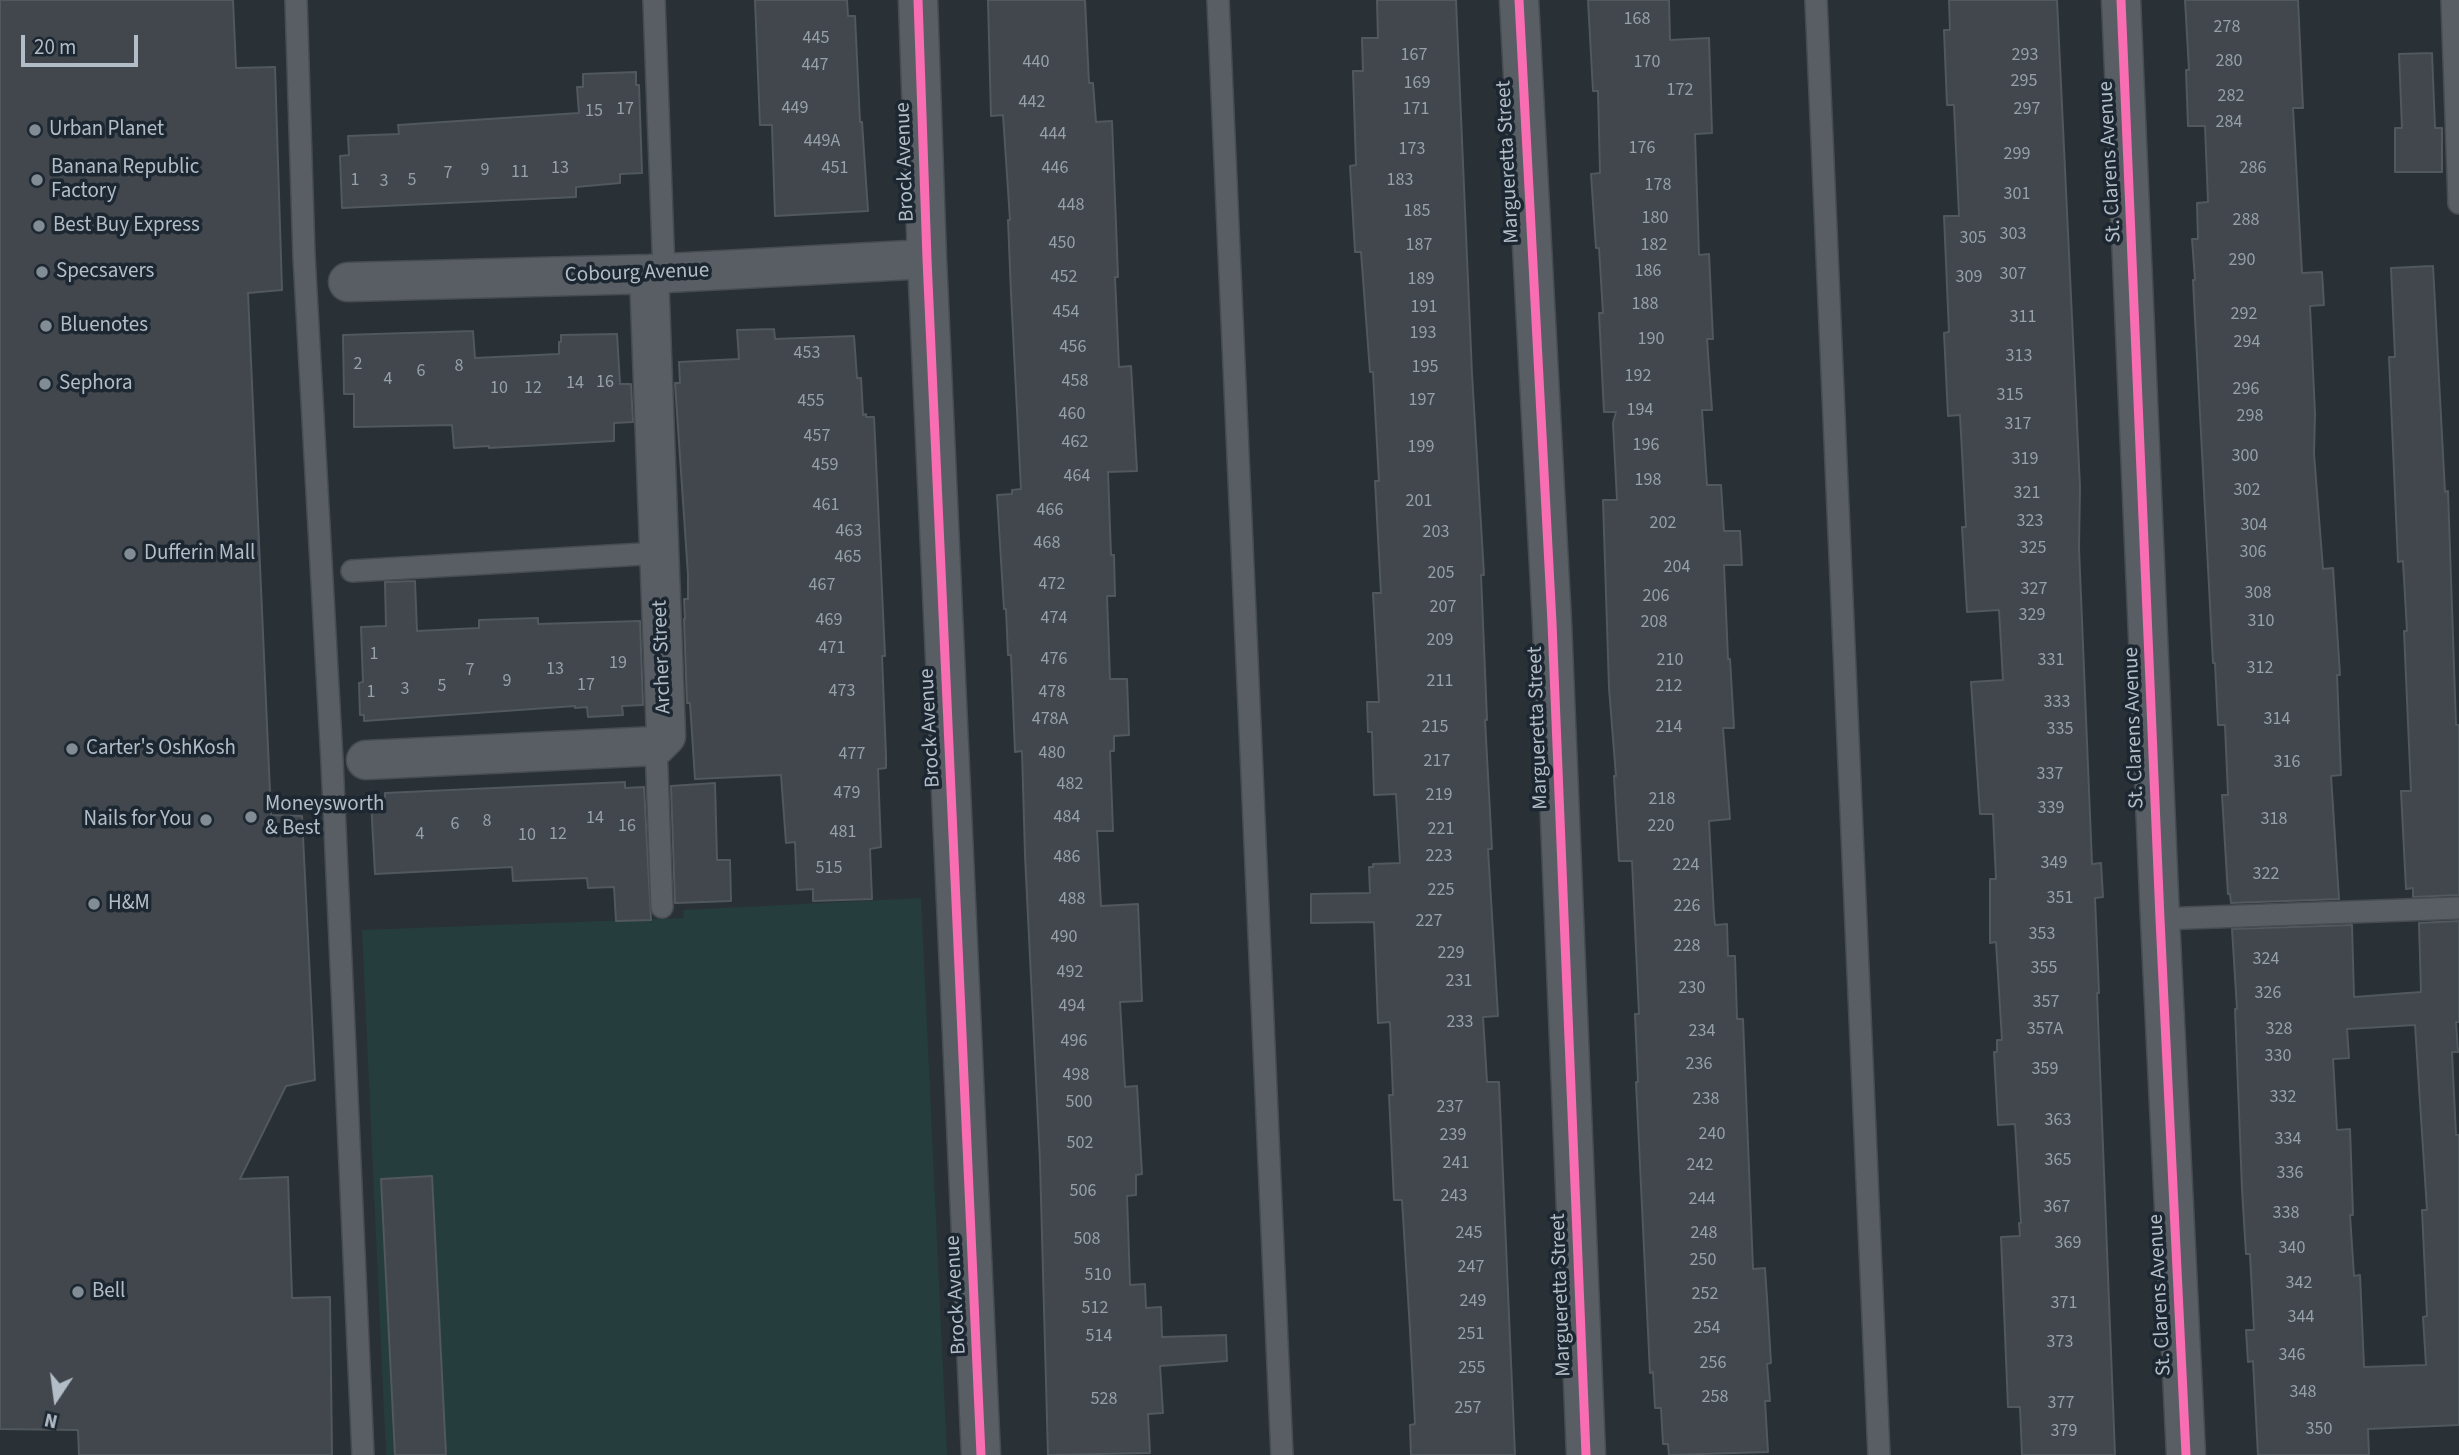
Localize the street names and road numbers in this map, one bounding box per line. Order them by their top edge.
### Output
street label: Margueretta Street [1492,80,1526,244]
street label: St. Clarens Avenue [2094,80,2128,244]
street label: Brock Avenue [891,102,921,222]
street label: Cobourg Avenue [564,259,710,289]
street label: Archer Street [648,600,678,714]
street label: Margueretta Street [1524,646,1554,810]
street label: St. Clarens Avenue [2120,647,2150,809]
street label: Brock Avenue [915,668,947,788]
street label: Margueretta Street [1547,1213,1577,1377]
street label: St. Clarens Avenue [2144,1213,2178,1377]
street label: Brock Avenue [941,1235,973,1355]

